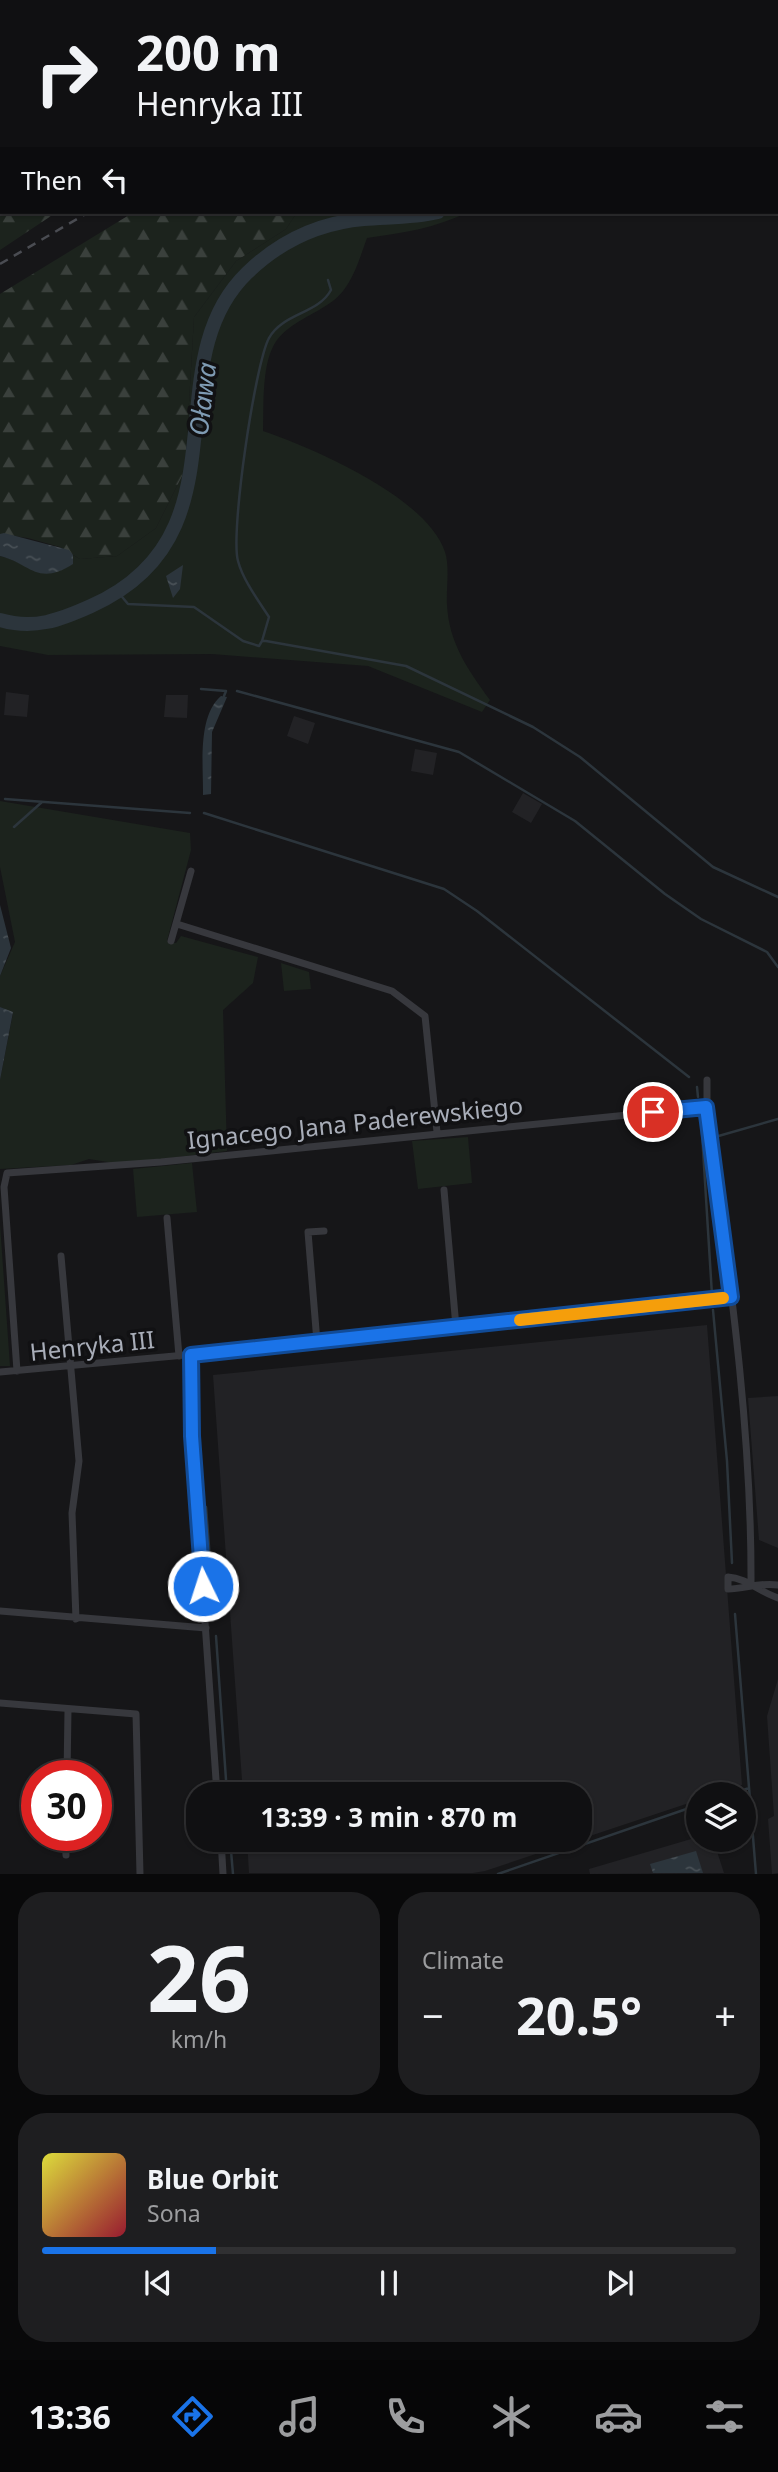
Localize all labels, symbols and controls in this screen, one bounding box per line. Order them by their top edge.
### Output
text: 200 m [136,19,281,85]
icon: right [21,28,112,119]
text: Henryka III [136,82,303,125]
icon: left [96,161,134,199]
text: Then [21,162,82,198]
water label: Oława [180,360,224,438]
pin [623,1082,683,1142]
street label: Ignacego Jana Paderewskiego [186,1088,524,1156]
icon: arrive [634,1093,672,1131]
street label: Henryka III [28,1322,156,1368]
position arrow [166,1549,240,1623]
speed limit sign: 30 [21,1760,112,1851]
map controls [686,1782,756,1852]
button: layers [686,1782,756,1852]
text: 13:39 · 3 min · 870 m [261,1799,517,1835]
text: 26 [147,1915,251,2039]
text: Climate [422,1944,504,1976]
text: 20.5° [516,1979,642,2050]
text: − [422,1989,444,2041]
text: + [714,1989,736,2041]
text: km/h [171,2023,227,2055]
text: Blue Orbit [147,2161,279,2197]
text: Sona [147,2197,201,2229]
icon: previous [139,2264,177,2302]
icon: pause [370,2264,408,2302]
icon: next [601,2264,639,2302]
icon: directions [168,2392,217,2441]
icon: music [275,2392,324,2441]
icon: phone [381,2392,430,2441]
icon: climate [487,2392,536,2441]
icon: car [594,2392,643,2441]
icon: filters [700,2392,749,2441]
text: 13:36 [29,2395,111,2438]

